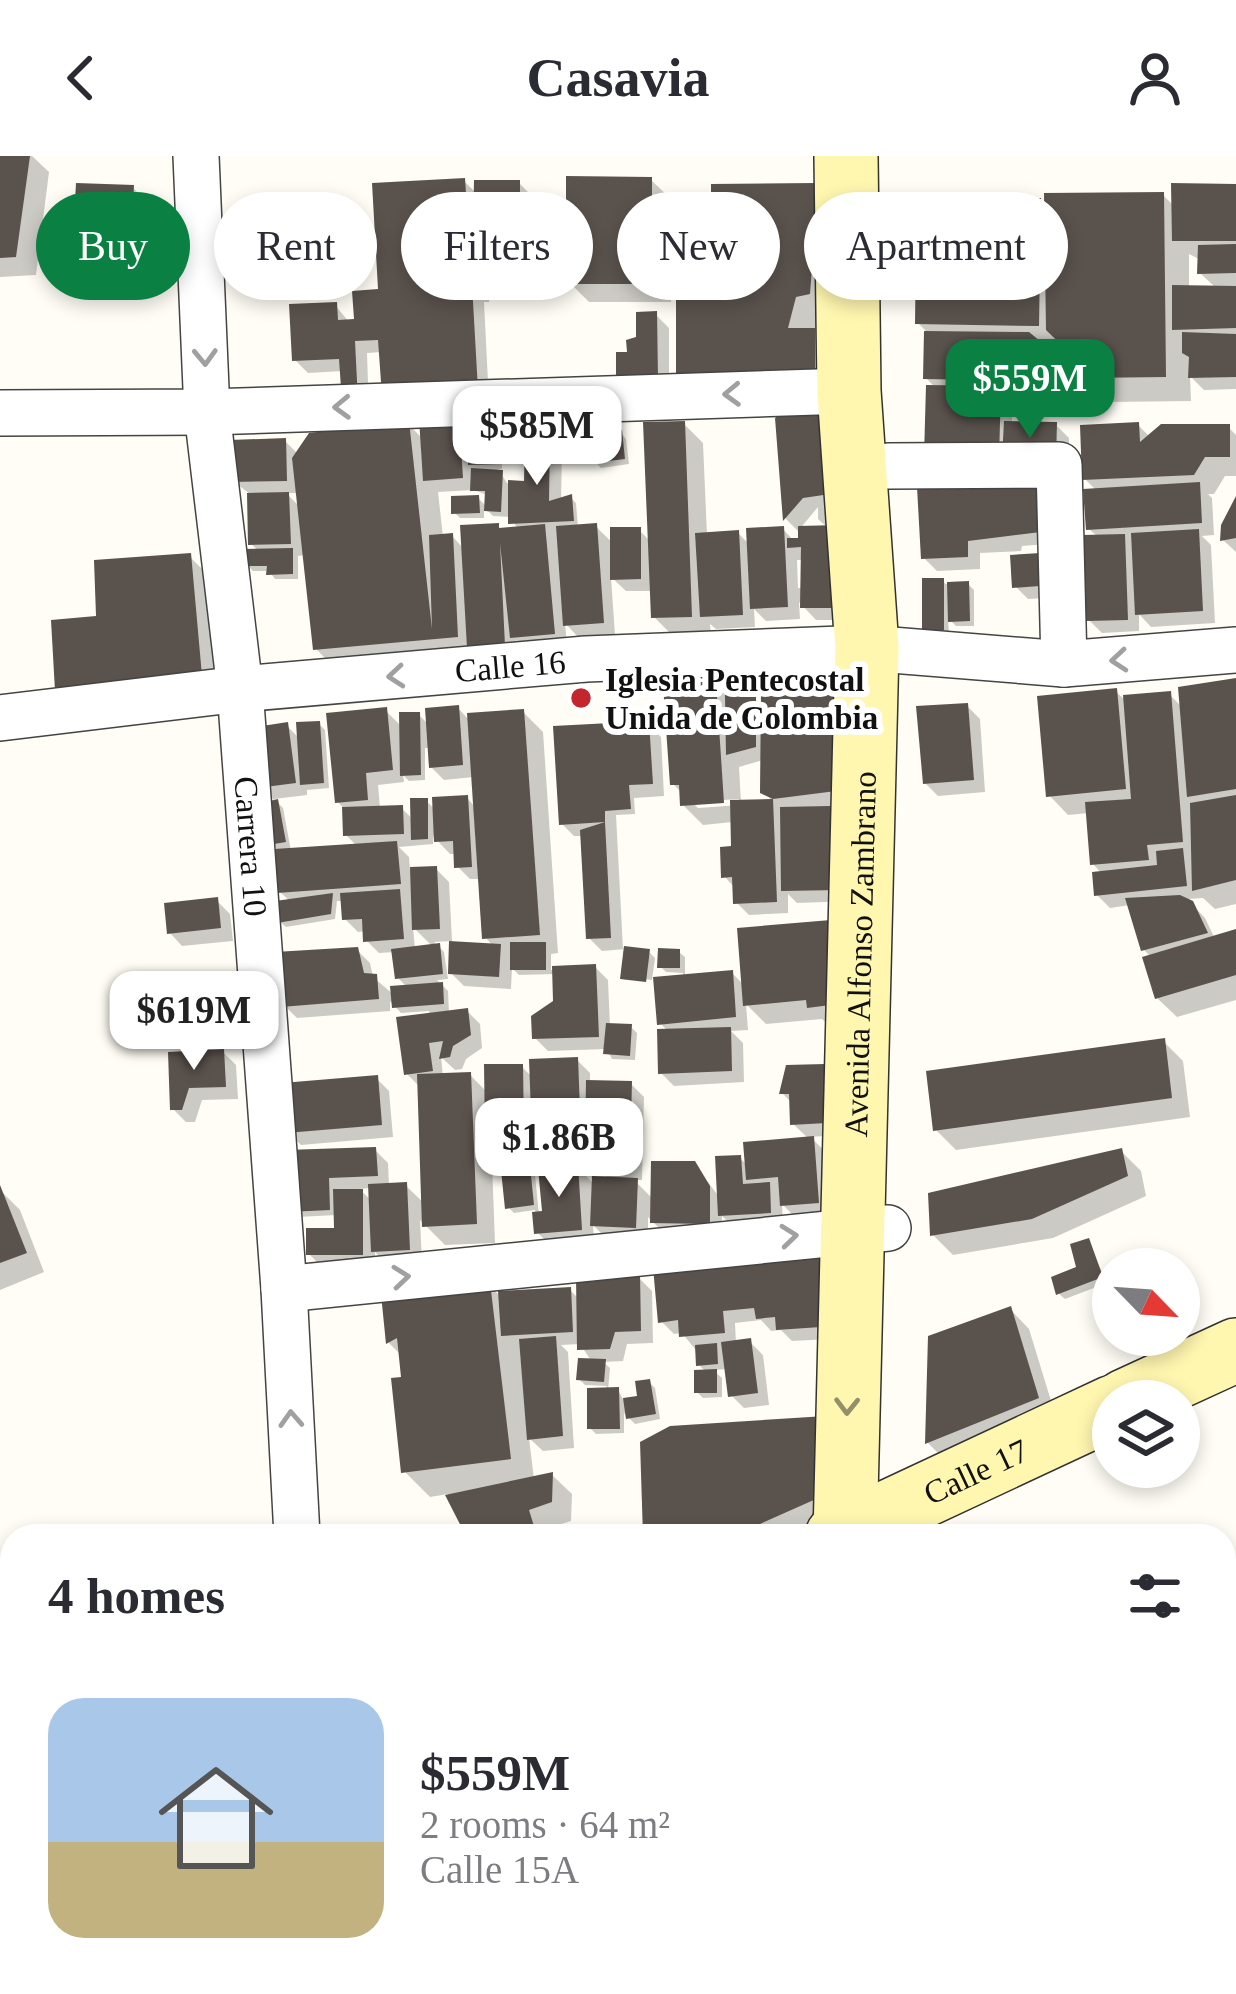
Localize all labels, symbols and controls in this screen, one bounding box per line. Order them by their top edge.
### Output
icon: back [48,45,114,111]
icon: person [1122,45,1188,111]
text: Casavia [526,48,710,108]
chip: Buy [36,192,190,300]
chip: Rent [214,192,377,300]
chip: Filters [401,192,593,300]
chip: New [617,192,780,300]
chip: Apartment [804,192,1068,300]
pin: $559M [946,339,1114,441]
one-way arrow [192,348,218,367]
text: $559M [973,356,1087,399]
one-way arrow [722,381,741,407]
pin: $585M [453,386,621,488]
one-way arrow [332,394,351,420]
text: $585M [480,403,594,446]
street label: Calle 16 [454,644,567,689]
one-way arrow [1109,646,1128,672]
one-way arrow [386,662,405,688]
place label: Iglesia Pentecostal Unida de Colombia [605,662,878,736]
marker: Iglesia Pentecostal Unida de Colombia [568,685,594,711]
street label: Avenida Alfonso Zambrano [838,771,883,1138]
street label: Carrera 10 [227,775,274,918]
pin: $619M [110,971,278,1073]
text: $619M [137,988,251,1031]
pin: $1.86B [461,1098,657,1200]
text: $1.86B [502,1115,616,1158]
one-way arrow [779,1224,799,1250]
north arrow [1092,1248,1200,1356]
map controls [1092,1248,1200,1488]
one-way arrow [392,1265,411,1290]
button: layers [1092,1380,1200,1488]
one-way arrow [834,1397,860,1416]
one-way arrow [278,1409,304,1428]
street label: Calle 17 [918,1432,1034,1512]
icon: filters [1122,1563,1188,1629]
text: 4 homes [48,1568,225,1624]
text: $559M [420,1745,570,1801]
icon: home [144,1746,288,1890]
text: 2 rooms · 64 m² [420,1803,670,1846]
text: Calle 15A [420,1848,579,1891]

